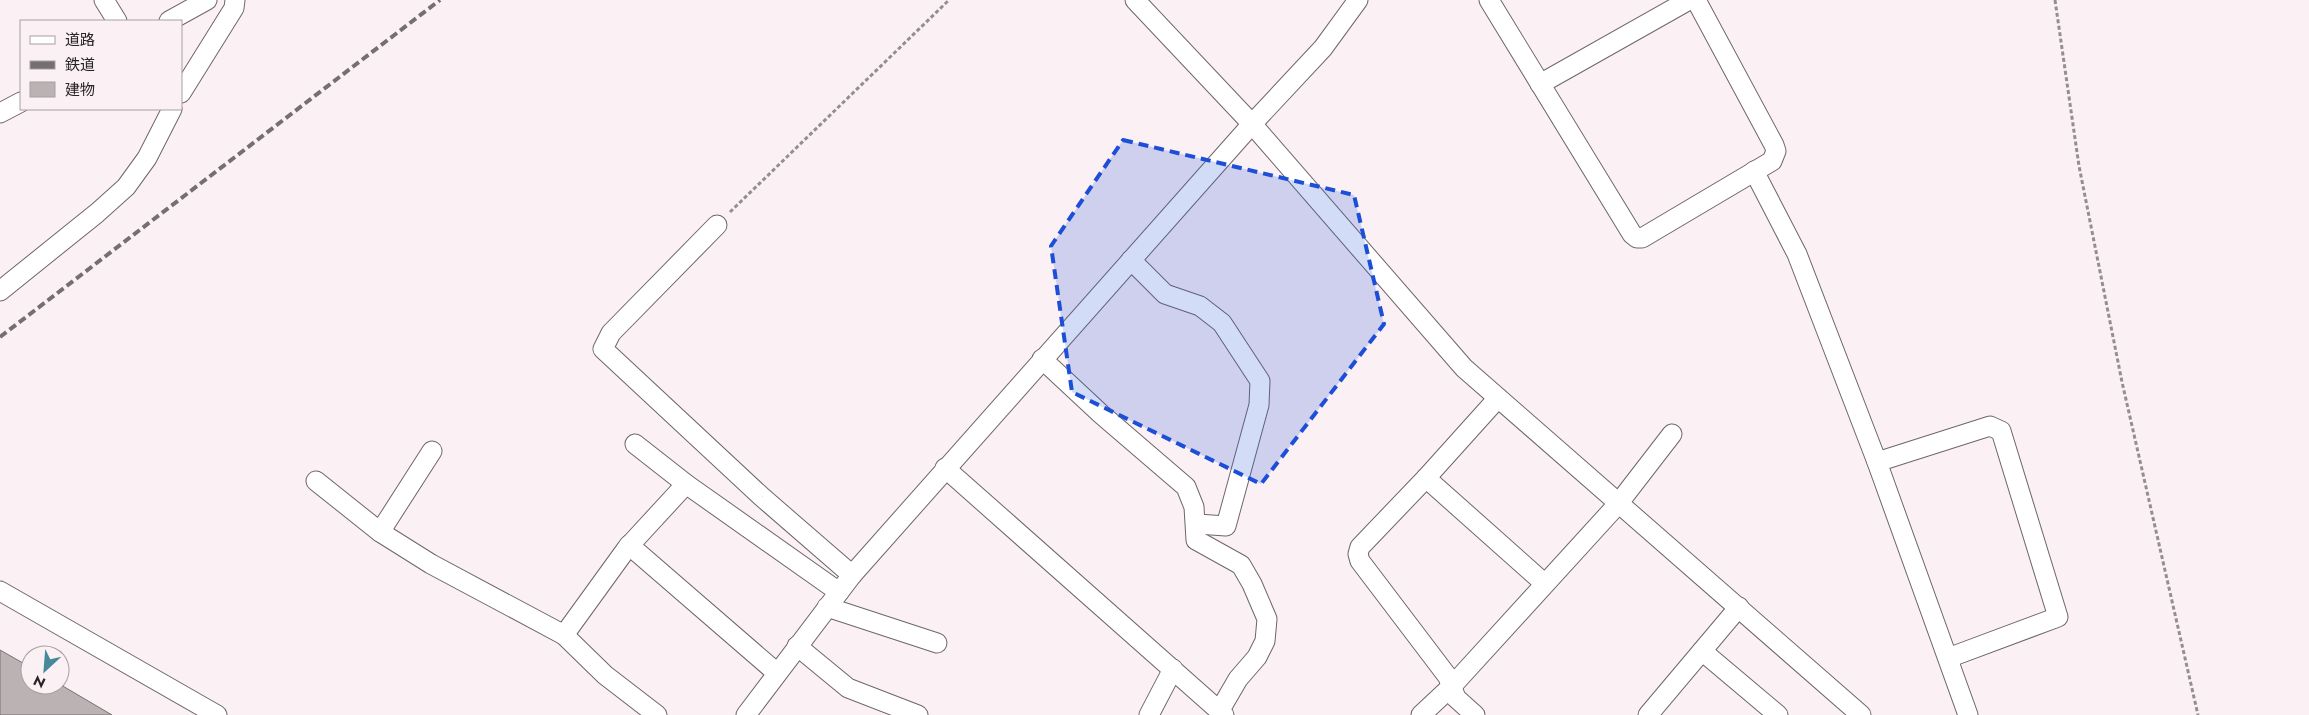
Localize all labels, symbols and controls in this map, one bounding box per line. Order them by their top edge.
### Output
legend [20,20,182,110]
text: 道路 [65,29,95,51]
text: 鉄道 [65,54,95,76]
text: 建物 [65,79,95,101]
north arrow [20,645,70,695]
text: N [30,670,49,693]

